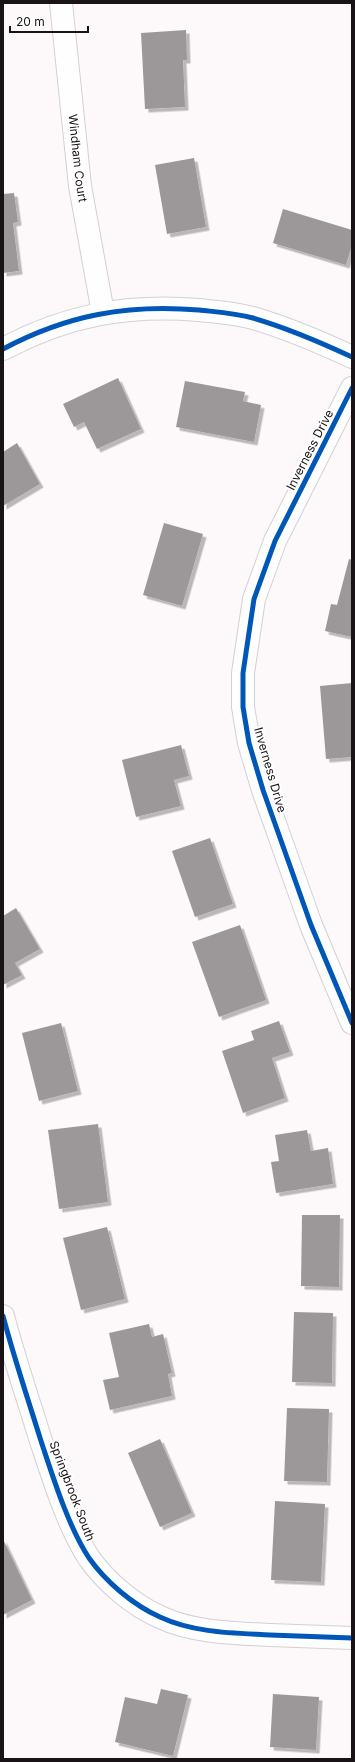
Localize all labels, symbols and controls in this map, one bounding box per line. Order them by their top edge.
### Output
scale bar [10,8,88,34]
text: 20 m [16,14,45,29]
street label: Windham Court [66,113,91,203]
street label: Inverness Drive [283,407,336,493]
street label: Inverness Drive [251,725,290,814]
street label: Springbrook South [46,1439,98,1543]

